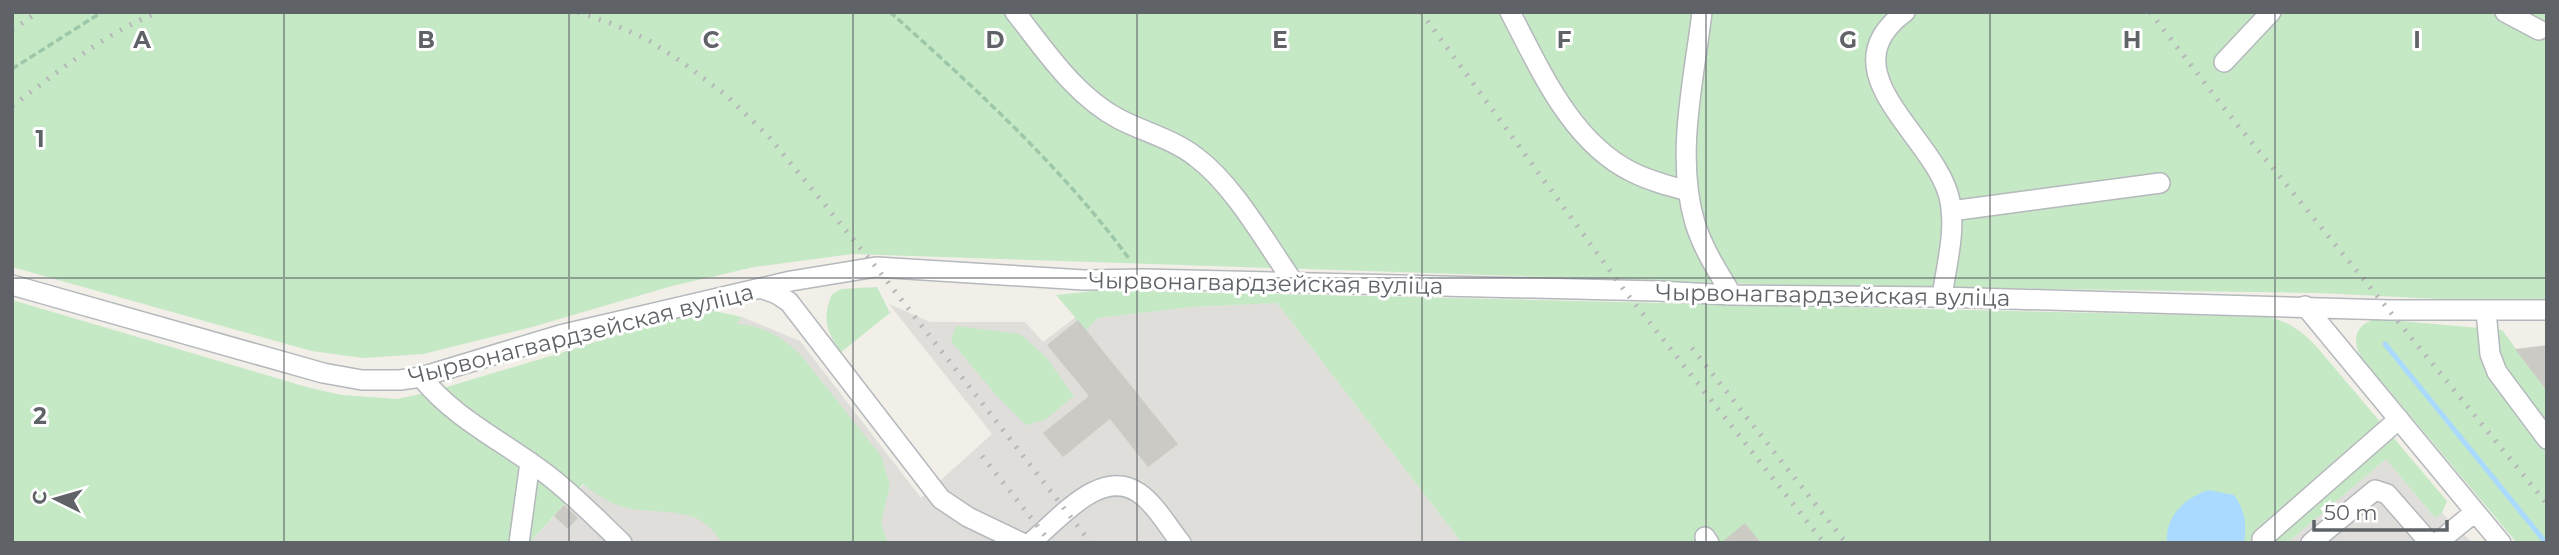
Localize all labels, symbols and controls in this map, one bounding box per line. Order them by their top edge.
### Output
text: A [132,26,151,54]
text: B [417,26,435,54]
text: C [703,26,720,54]
text: D [986,26,1005,54]
text: E [1272,26,1288,54]
text: F [1557,26,1572,54]
text: G [1839,26,1857,54]
text: H [2123,26,2141,54]
text: I [2413,26,2421,54]
text: 1 [35,125,45,153]
street label: Чырвонагвардзейская вуліца [1088,266,1444,300]
street label: Чырвонагвардзейская вуліца [405,277,757,391]
street label: Чырвонагвардзейская вуліца [1655,278,2011,312]
text: 2 [33,402,47,430]
north arrow [21,464,91,534]
text: С [28,489,52,505]
scale bar [2314,489,2447,532]
text: 50 m [2324,500,2378,525]

